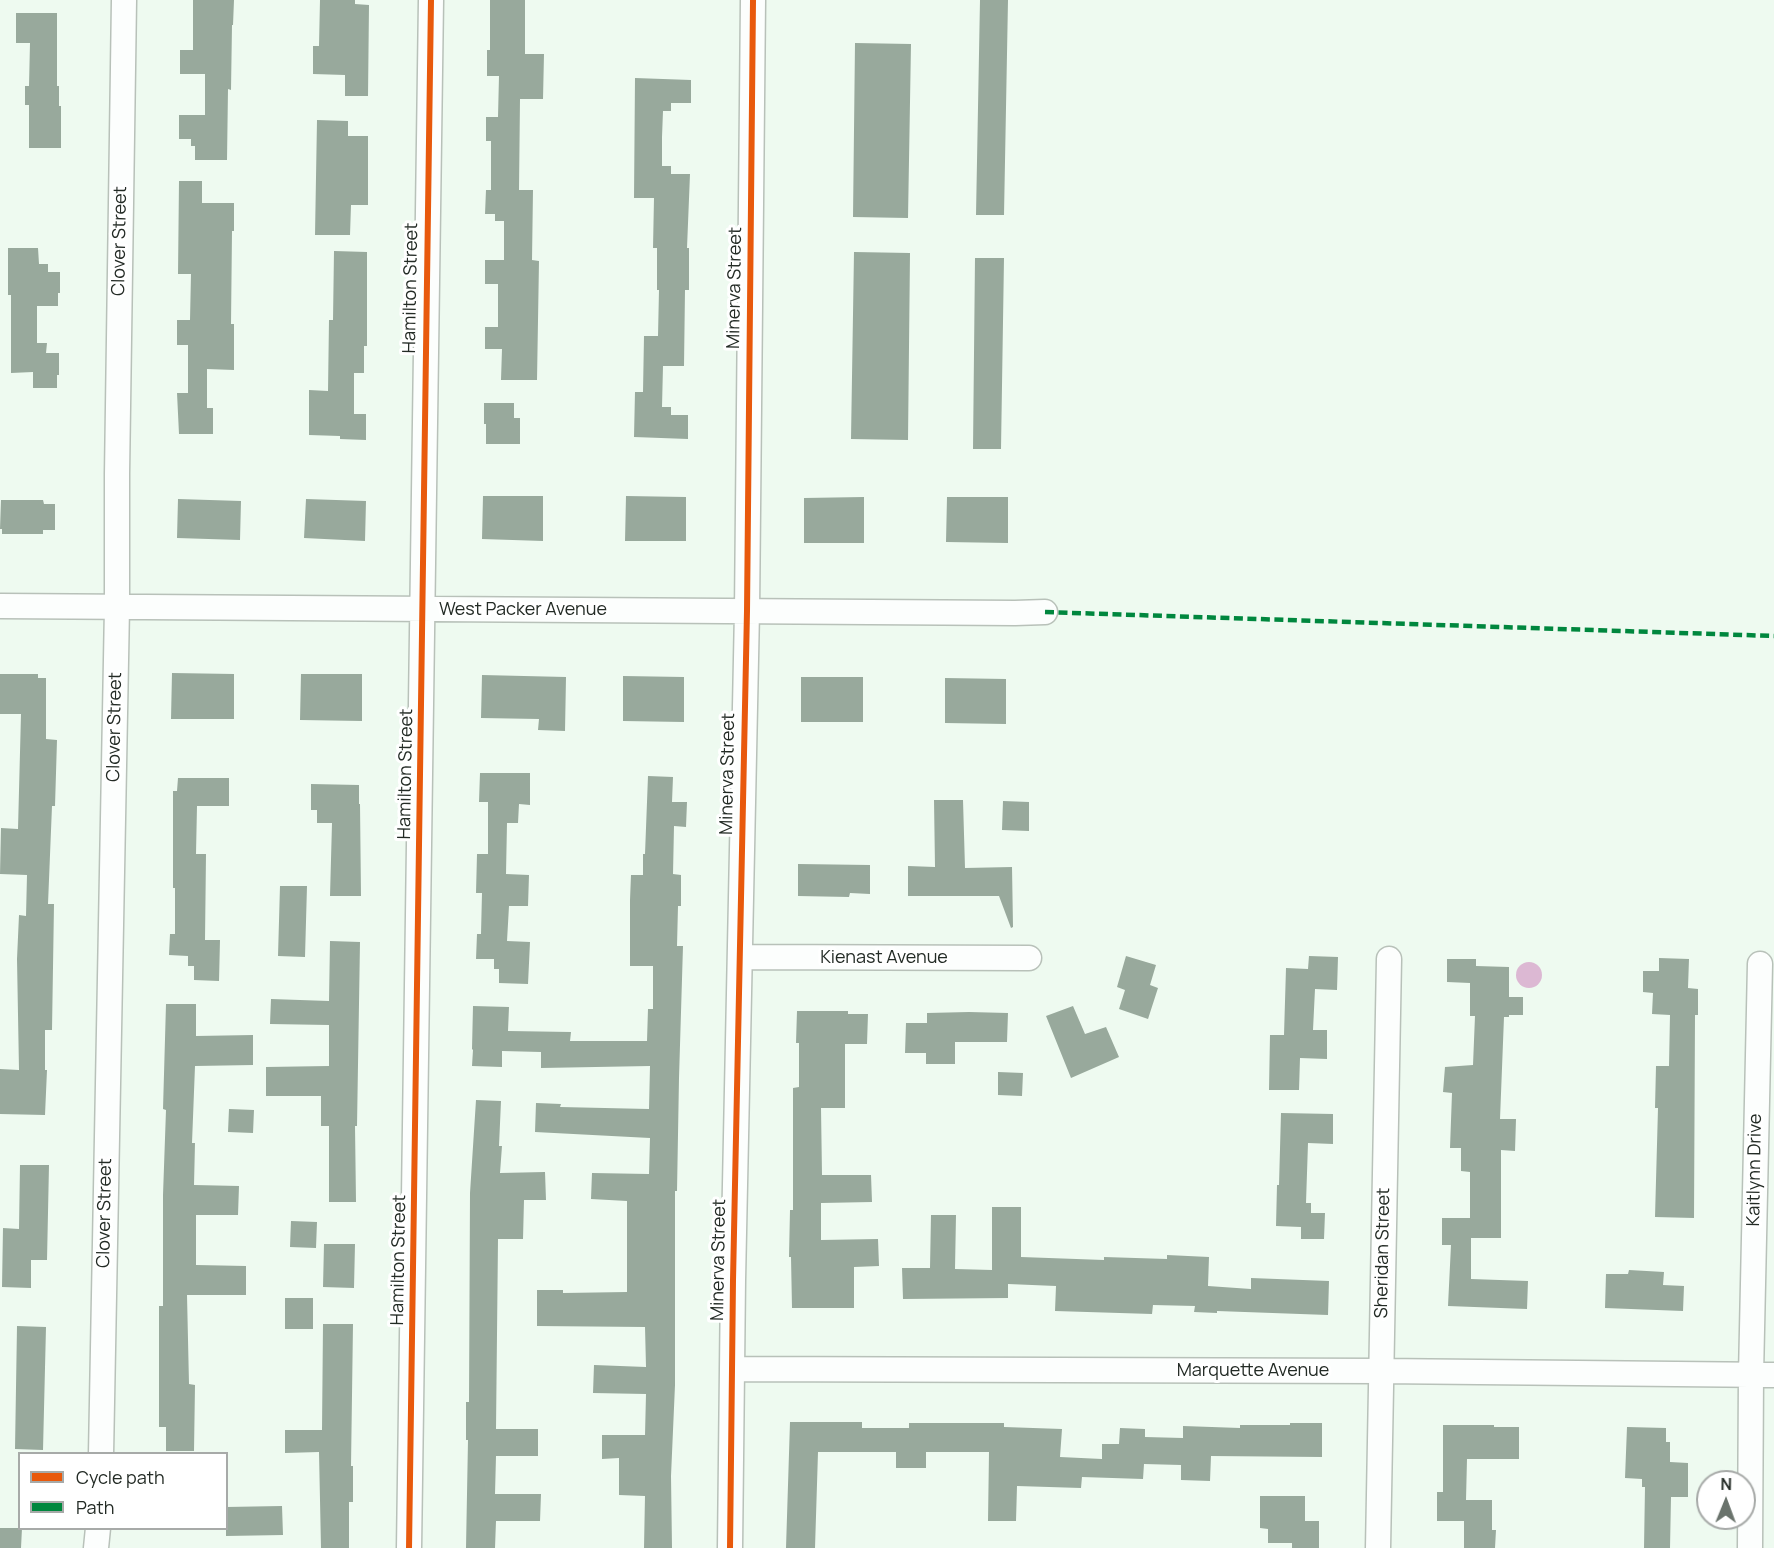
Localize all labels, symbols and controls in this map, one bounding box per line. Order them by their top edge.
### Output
street label: Clover Street [108,186,132,296]
street label: Hamilton Street [399,222,423,354]
street label: Minerva Street [723,227,747,349]
street label: West Packer Avenue [439,599,607,621]
street label: Clover Street [103,672,127,782]
street label: Hamilton Street [394,708,418,840]
street label: Minerva Street [716,713,740,835]
street label: Kienast Avenue [820,947,948,969]
street label: Kaitlynn Drive [1743,1113,1767,1227]
street label: Clover Street [93,1158,117,1268]
street label: Sheridan Street [1371,1187,1395,1319]
street label: Hamilton Street [387,1194,411,1326]
street label: Minerva Street [707,1199,731,1321]
street label: Marquette Avenue [1177,1360,1329,1382]
legend [18,1452,228,1530]
text: Cycle path [76,1465,165,1489]
north arrow [1696,1470,1756,1530]
text: N [1720,1473,1732,1495]
text: Path [76,1495,114,1519]

